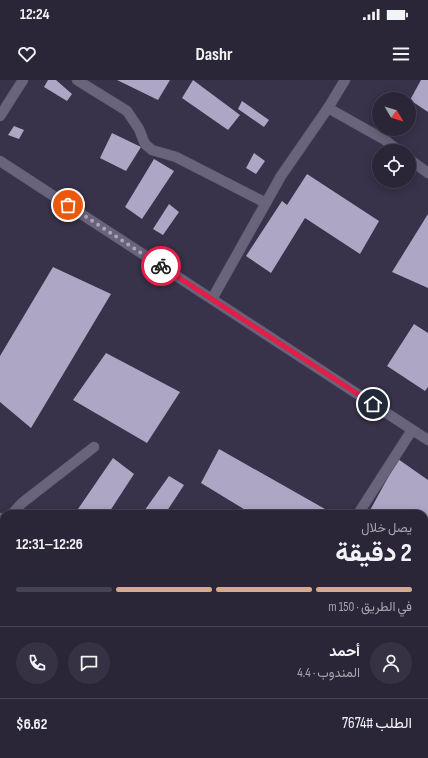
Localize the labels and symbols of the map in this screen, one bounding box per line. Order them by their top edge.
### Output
north arrow [372,92,416,136]
pin [51,188,85,222]
courier [141,246,181,286]
pin [356,387,390,421]

